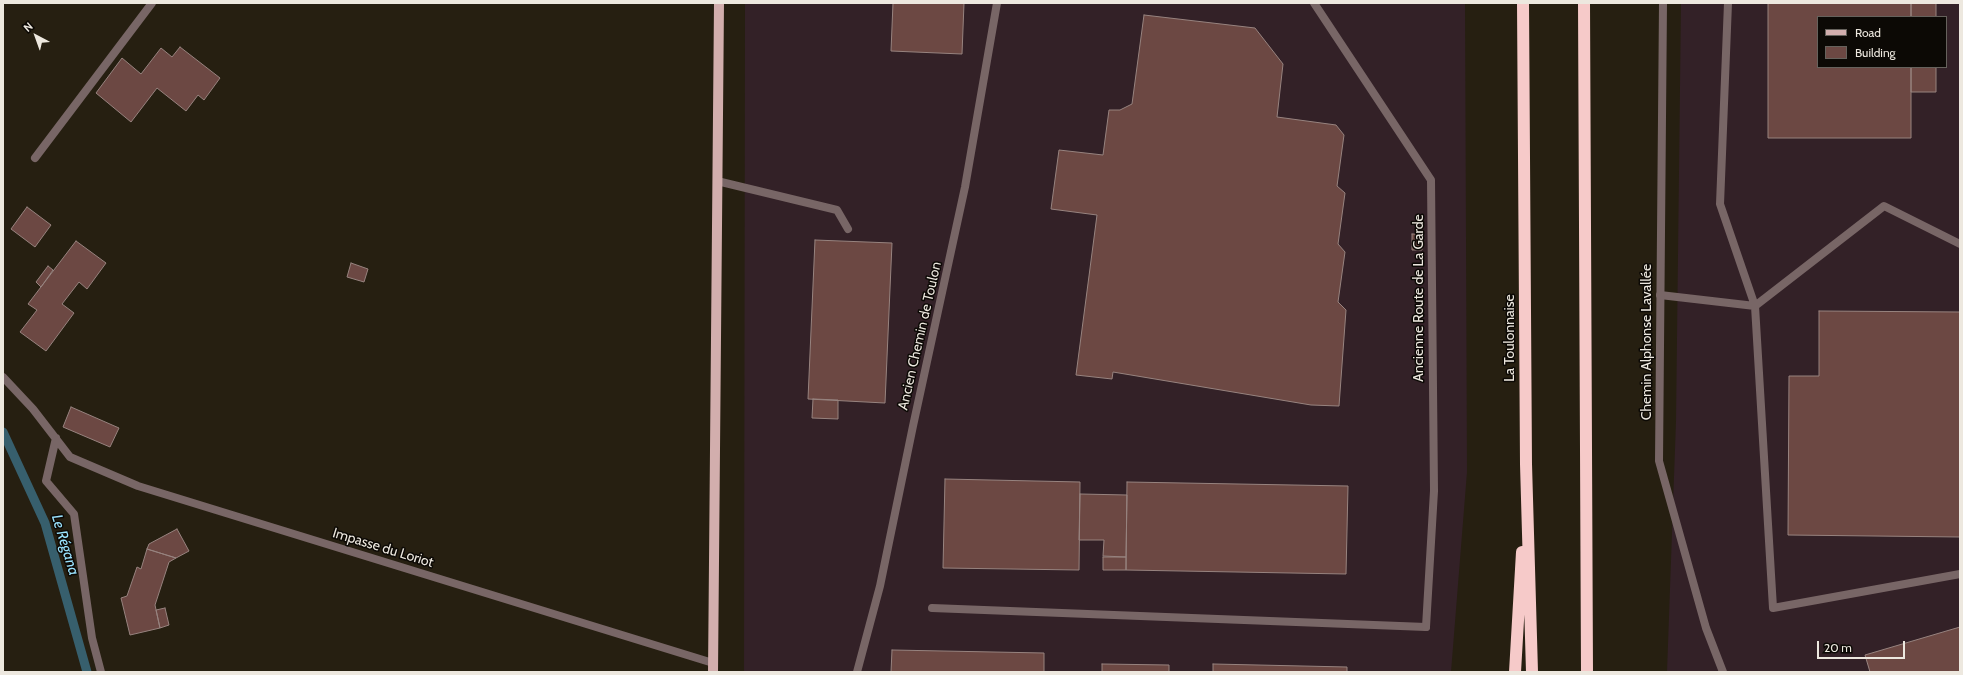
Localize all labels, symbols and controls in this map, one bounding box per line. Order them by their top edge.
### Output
north arrow [16,16,56,56]
legend [1817,16,1947,68]
text: N [21,19,36,35]
text: Road [1855,25,1881,40]
text: Building [1855,45,1896,60]
street label: Ancienne Route de La Garde [1411,214,1427,382]
street label: Ancien Chemin de Toulon [895,260,945,412]
street label: Chemin Alphonse Lavallée [1639,264,1655,420]
street label: La Toulonnaise [1502,294,1518,382]
water label: Le Régana [47,512,83,578]
street label: Impasse du Loriot [330,525,436,571]
scale bar [1819,633,1907,659]
text: 20 m [1824,640,1852,655]

